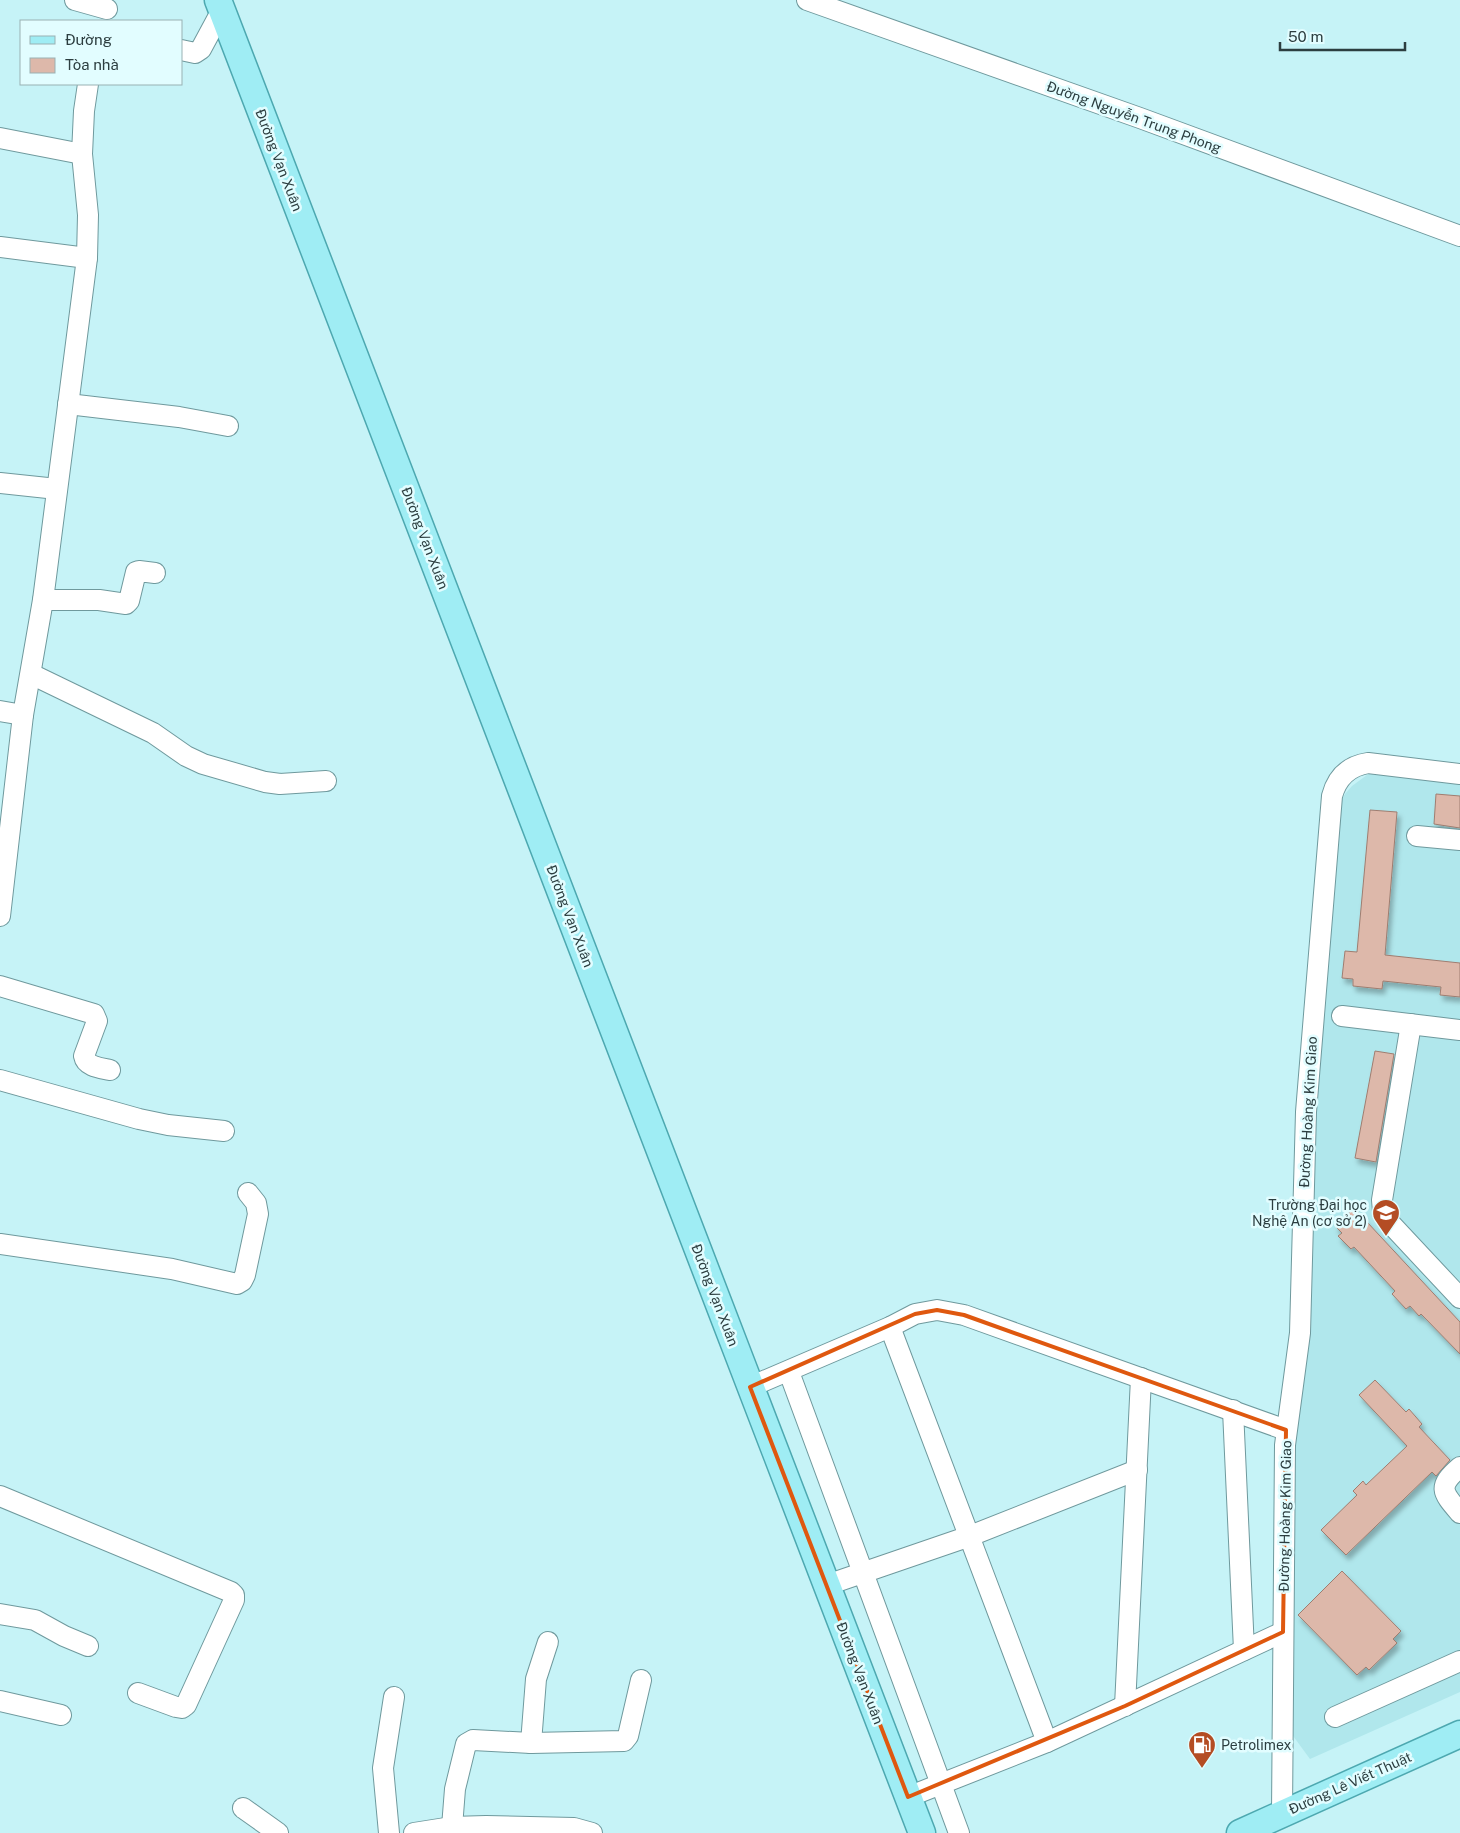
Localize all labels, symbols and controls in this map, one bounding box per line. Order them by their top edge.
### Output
legend [20,20,182,85]
scale bar [1280,20,1405,52]
text: 50 m [1288,28,1323,45]
text: Đường [65,31,112,48]
text: Tòa nhà [65,56,119,73]
street label: Đường Nguyễn Trung Phong [1045,78,1224,156]
street label: Đường Vạn Xuân [252,107,306,213]
street label: Đường Vạn Xuân [398,485,452,591]
street label: Đường Vạn Xuân [543,863,597,969]
street label: Đường Hoàng Kim Giao [1296,1036,1320,1188]
place label: Trường Đại học Nghệ An (cơ sở 2) [1252,1197,1367,1229]
school or university icon: Trường Đại học Nghệ An (cơ sở 2) [1371,1198,1401,1237]
street label: Đường Vạn Xuân [688,1242,742,1348]
street label: Đường Hoàng Kim Giao [1276,1440,1294,1592]
street label: Đường Vạn Xuân [833,1620,887,1726]
fuel station icon: Petrolimex [1187,1730,1217,1769]
place label: Petrolimex [1221,1737,1291,1753]
street label: Đường Lê Viết Thuật [1286,1749,1414,1817]

